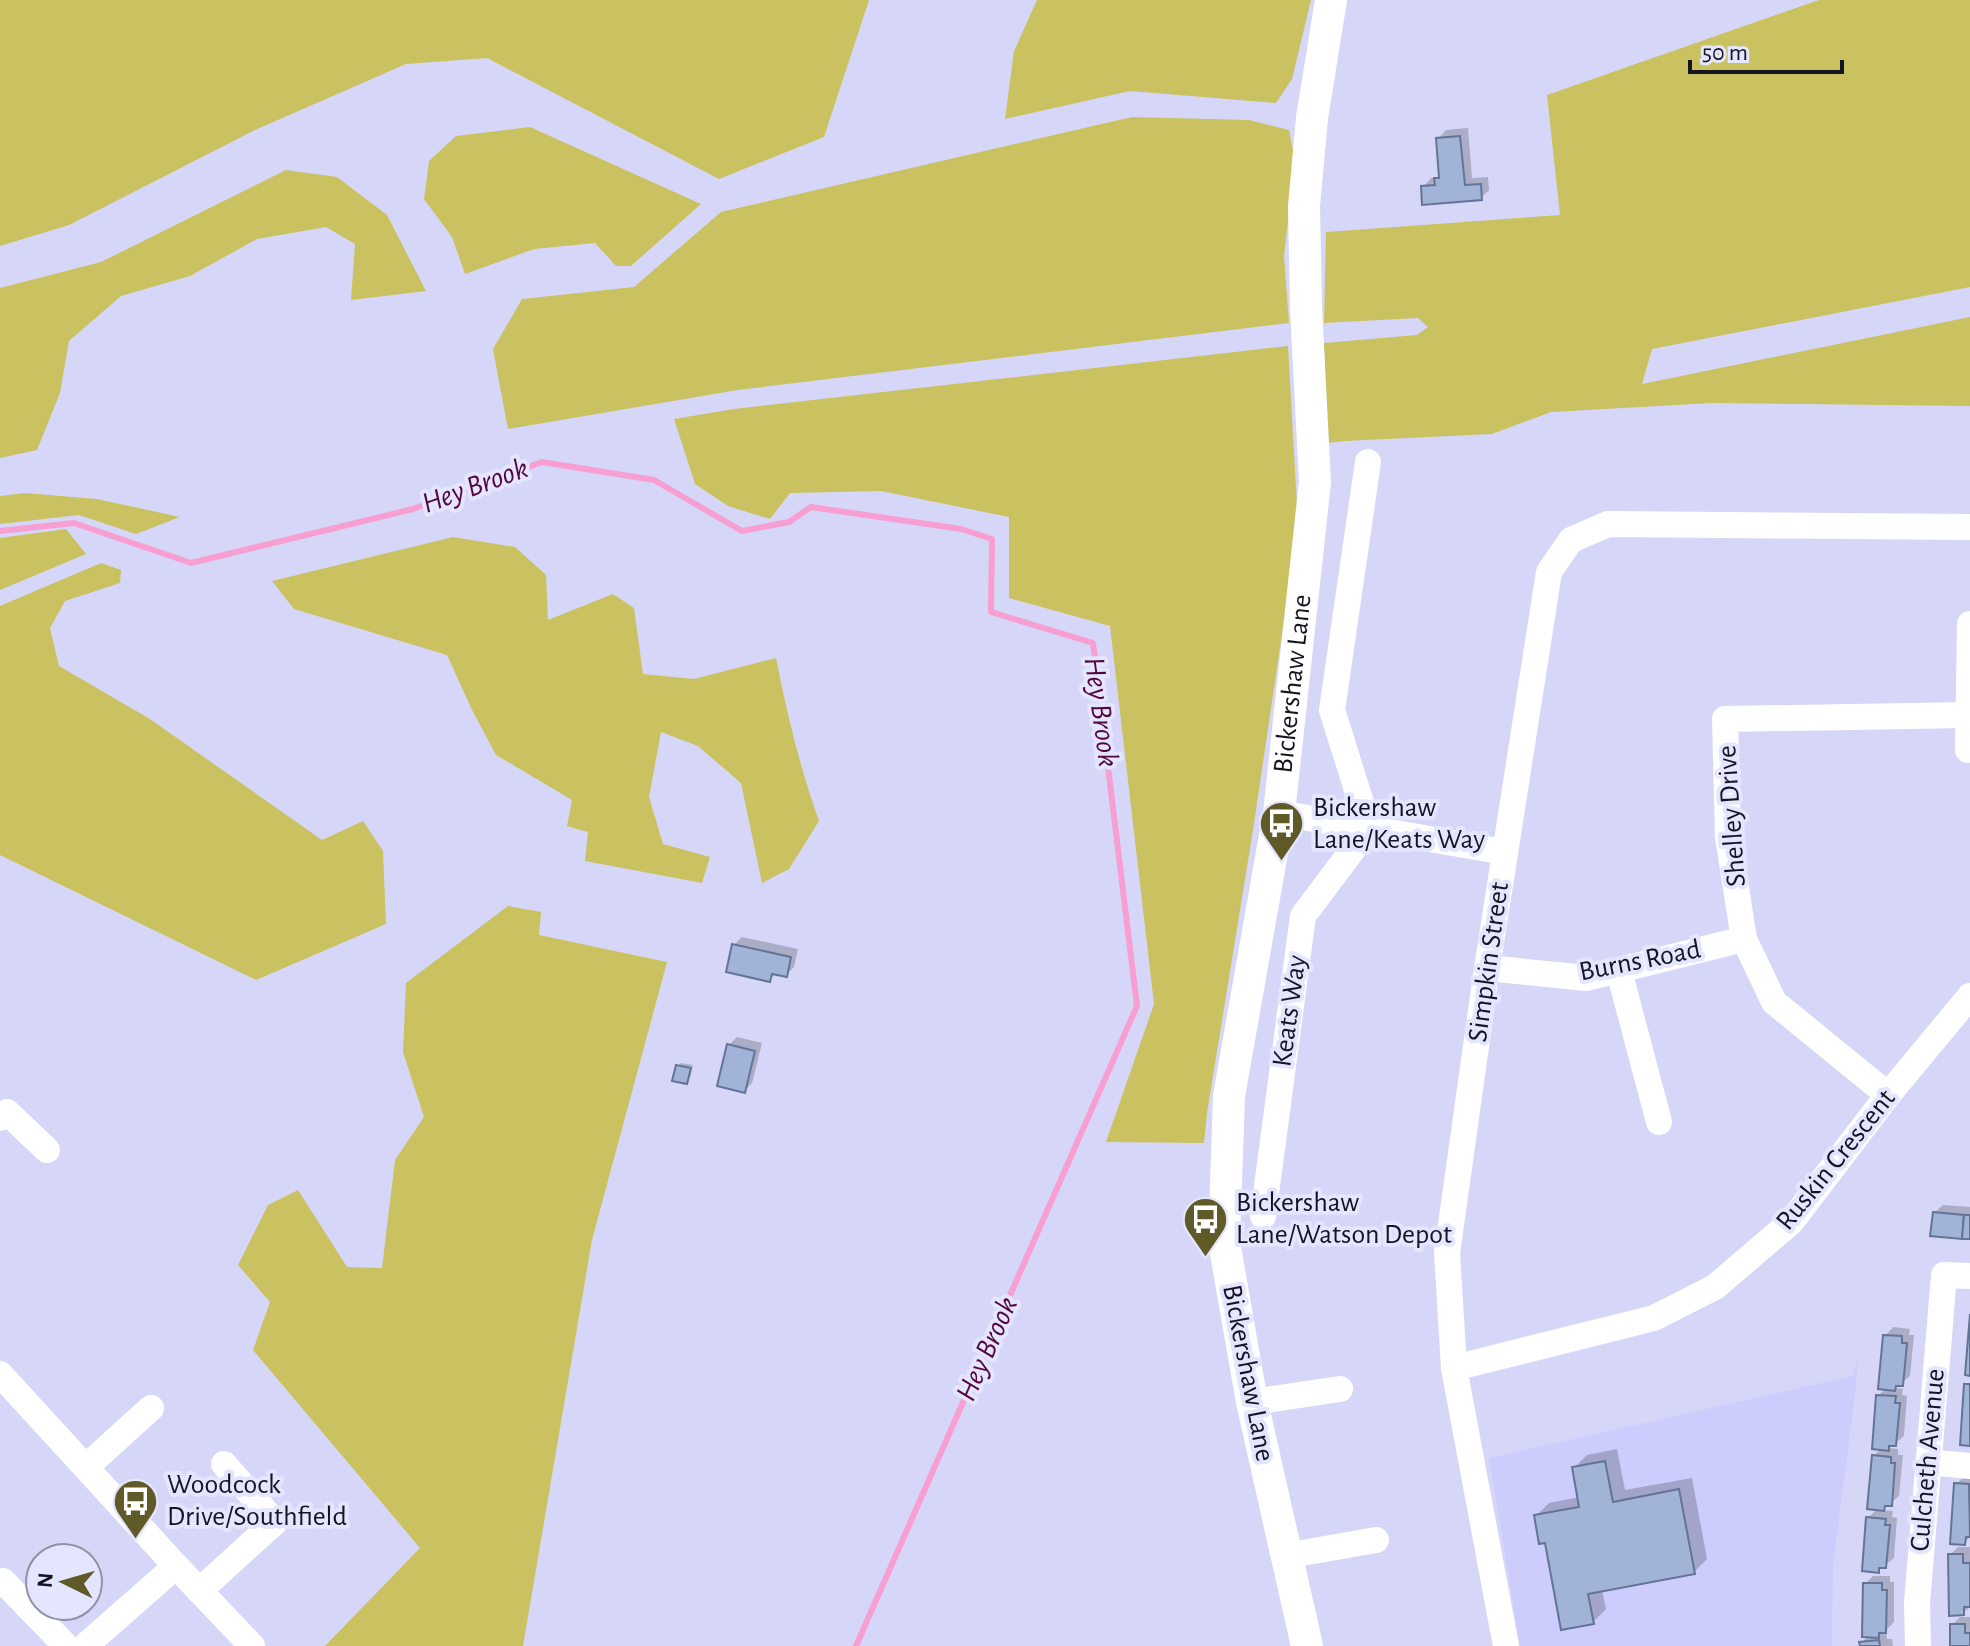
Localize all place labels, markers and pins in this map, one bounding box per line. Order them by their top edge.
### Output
place label: Bickershaw Lane/Keats Way [1313,794,1485,854]
bus stop icon: Bickershaw Lane/Keats Way [1258,800,1306,863]
place label: Bickershaw Lane/Watson Depot [1236,1189,1452,1249]
bus stop icon: Bickershaw Lane/Watson Depot [1181,1195,1229,1258]
place label: Woodcock Drive/Southfield [167,1471,347,1531]
bus stop icon: Woodcock Drive/Southfield [112,1477,160,1540]

